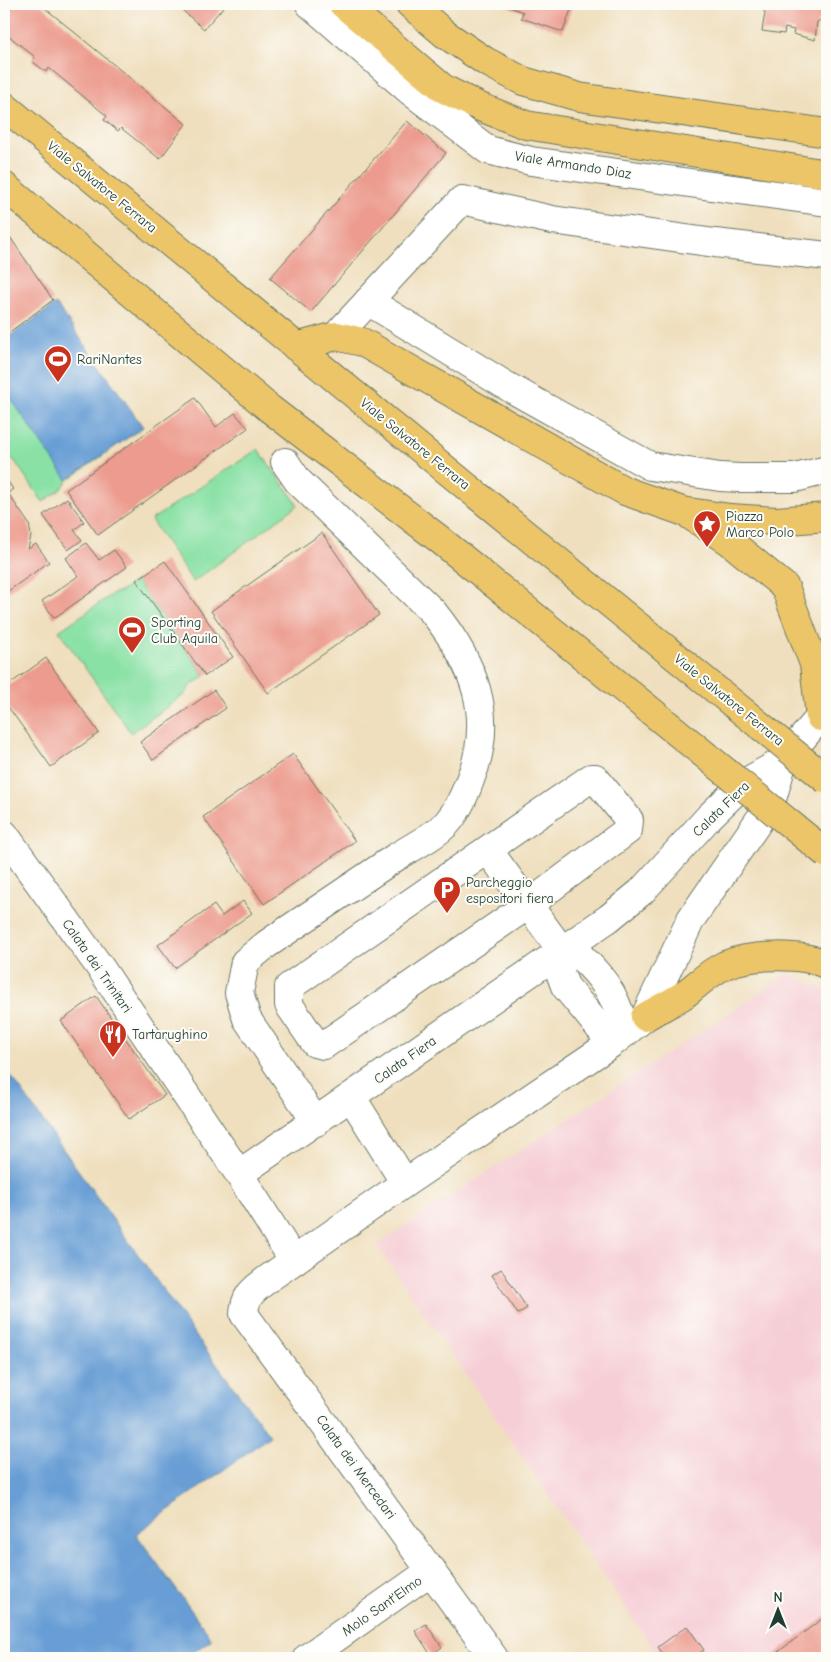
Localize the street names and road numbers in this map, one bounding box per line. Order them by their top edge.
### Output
street label: Viale Salvatore Ferrara [44,137,160,237]
street label: Viale Armando Diaz [514,147,632,183]
street label: Viale Salvatore Ferrara [357,394,473,494]
street label: Viale Salvatore Ferrara [671,650,787,750]
street label: Calata Fiera [689,778,753,840]
street label: Calata dei Trinitari [58,916,136,1016]
street label: Calata Fiera [370,1032,440,1088]
street label: Calata dei Mercedari [312,1411,400,1523]
street label: Molo Sant'Elmo [339,1572,425,1640]

